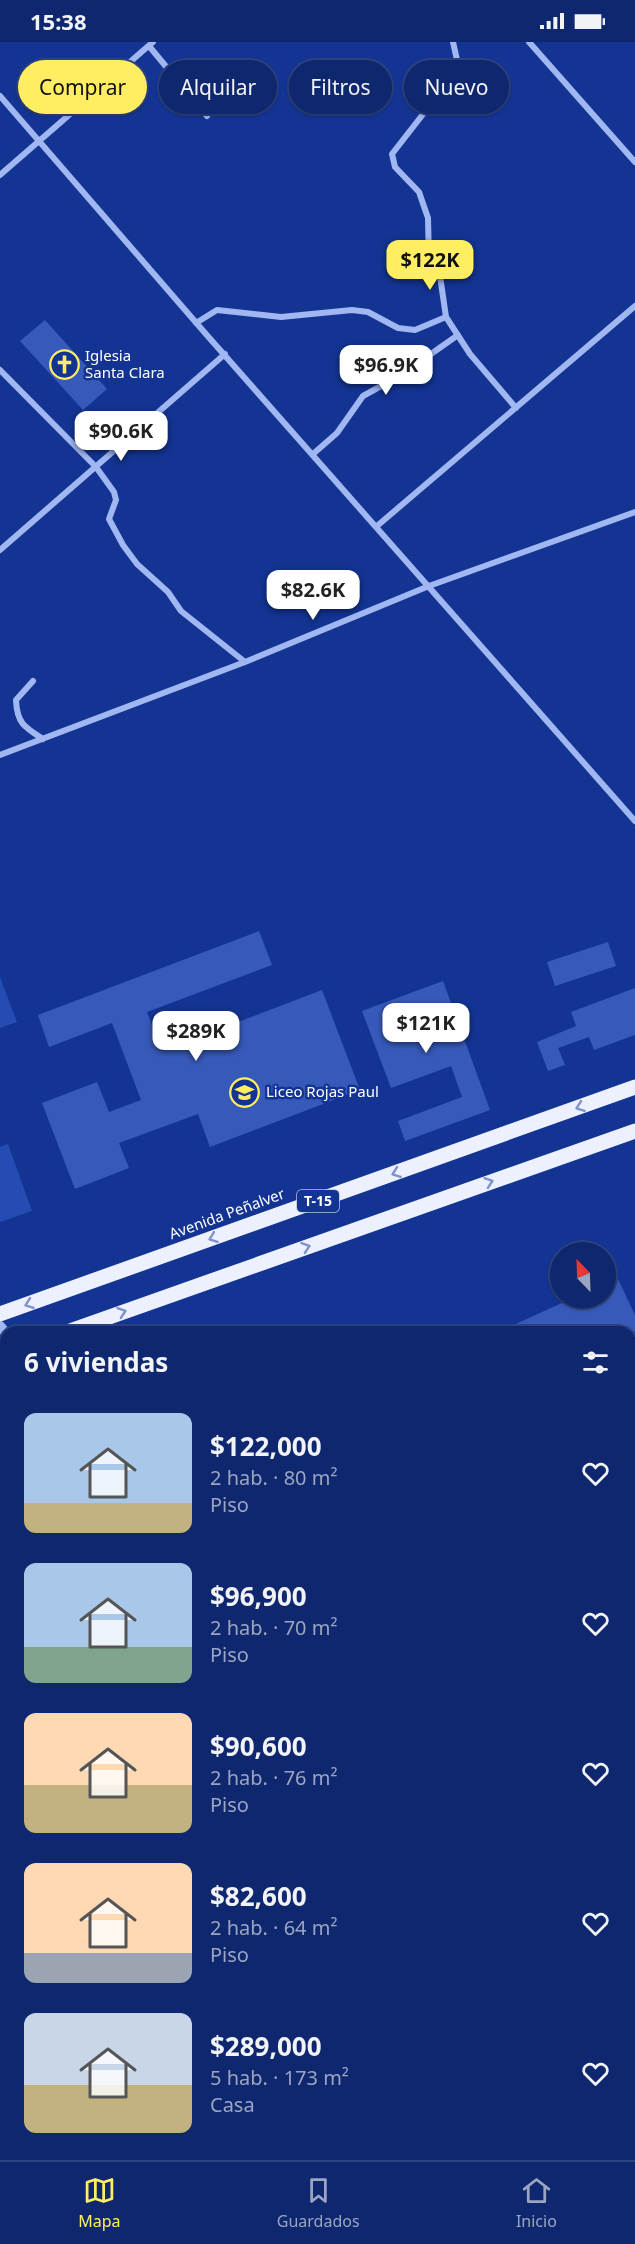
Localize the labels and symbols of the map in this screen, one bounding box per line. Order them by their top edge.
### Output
pin: $122K [388,240,472,291]
place label: Iglesia Santa Clara [85,345,165,382]
pin: $96.9K [337,345,435,396]
church icon: Iglesia Santa Clara [48,349,80,381]
pin: $90.6K [72,411,170,462]
pin: $82.6K [264,570,362,621]
pin: $121K [384,1003,468,1054]
pin: $289K [154,1011,238,1062]
school or university icon: Liceo Rojas Paul [229,1076,261,1108]
place label: Liceo Rojas Paul [266,1081,379,1101]
one-way arrow [575,1100,586,1113]
one-way arrow [391,1165,402,1178]
one-way arrow [483,1177,494,1190]
street label: Avenida Peñalver [166,1183,287,1243]
road number: T-15 [297,1190,339,1212]
one-way arrow [208,1231,219,1244]
one-way arrow [300,1242,310,1255]
north arrow [550,1242,616,1308]
one-way arrow [24,1296,35,1309]
one-way arrow [116,1307,127,1320]

